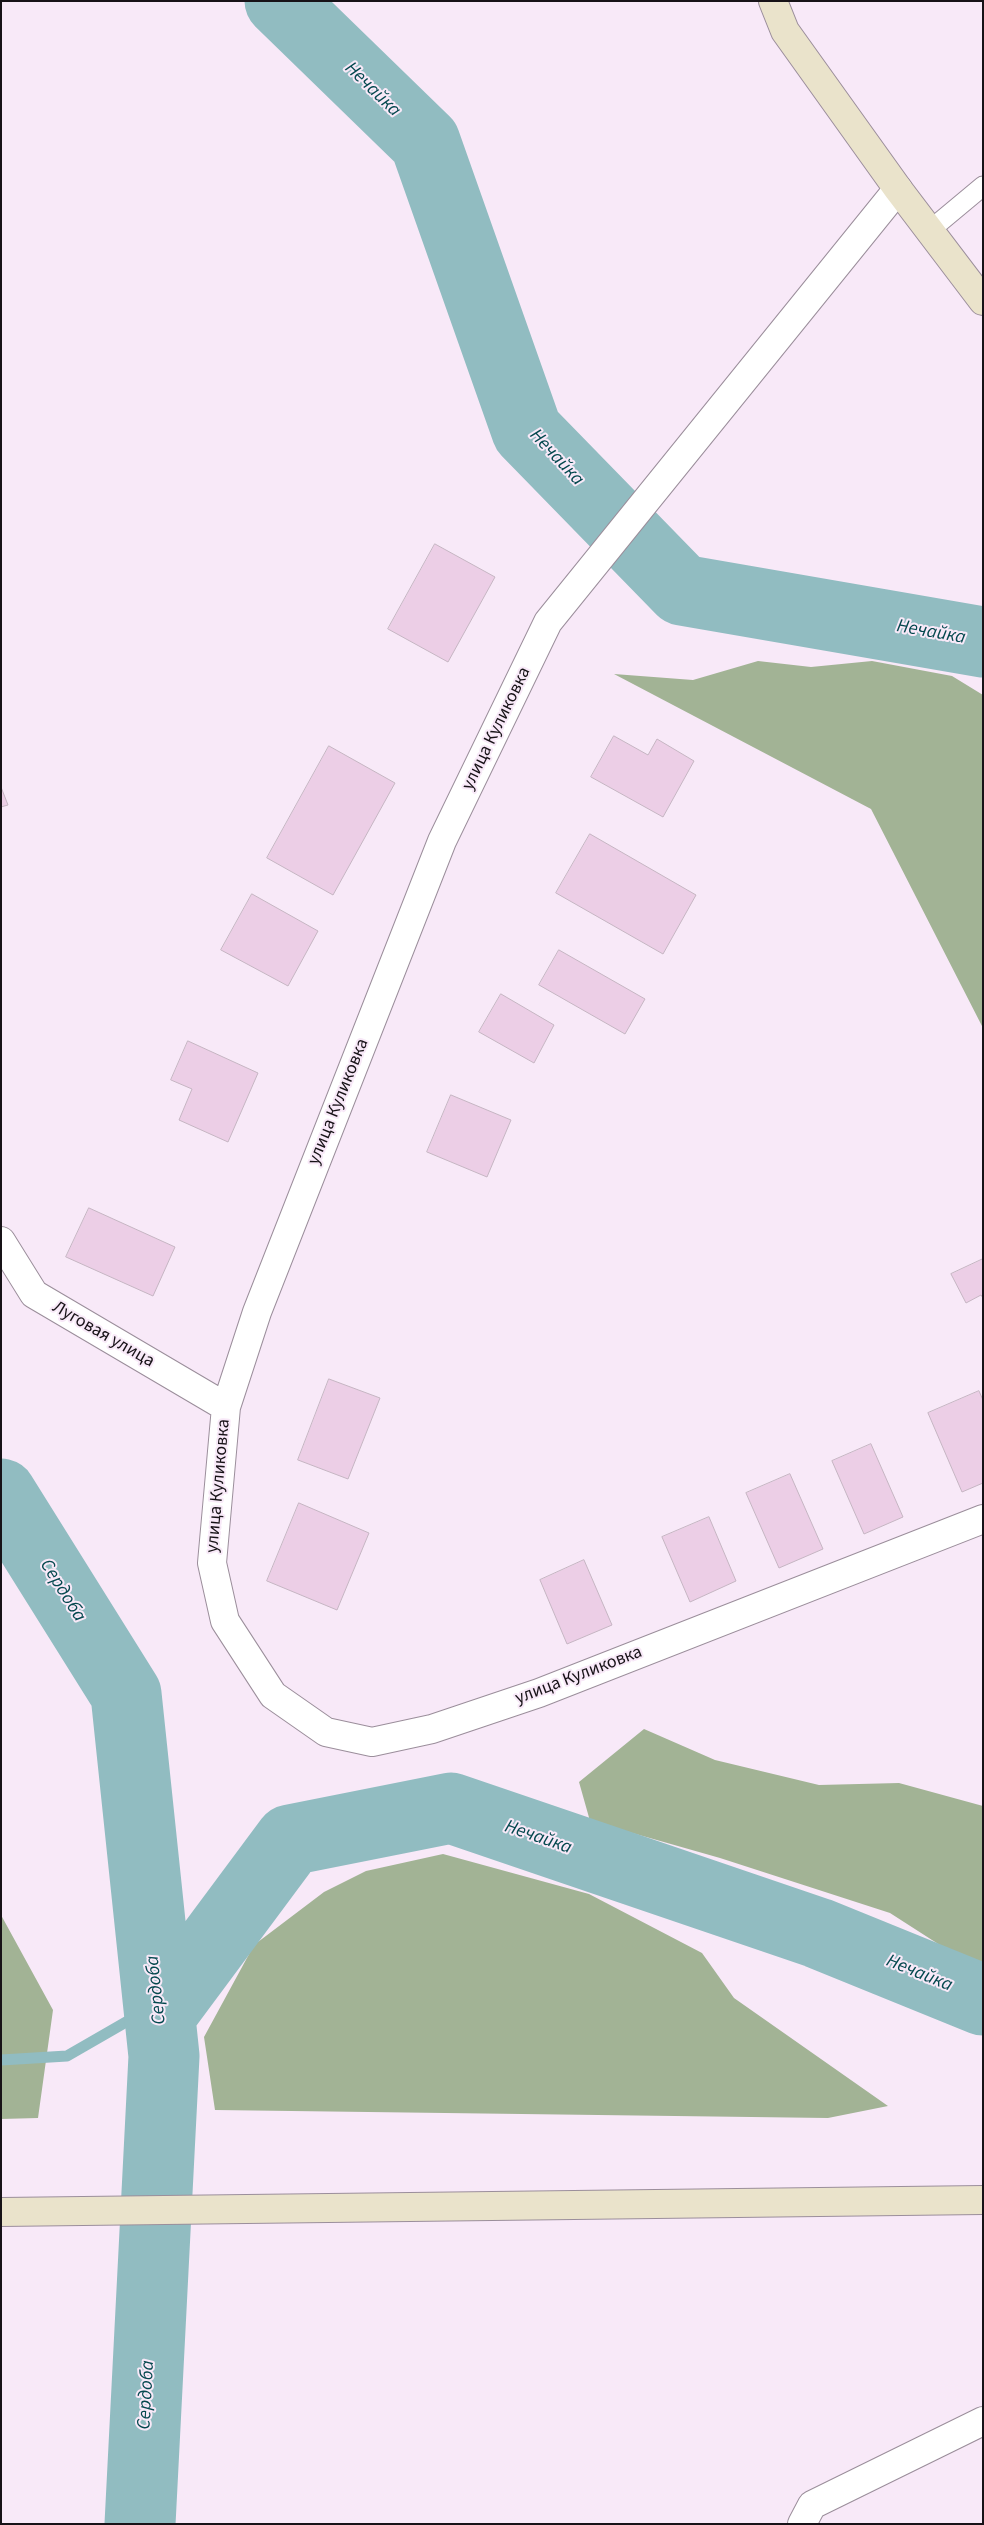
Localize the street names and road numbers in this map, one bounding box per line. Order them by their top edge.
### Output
street label: улица Куликовка [458,664,536,794]
street label: улица Куликовка [304,1036,374,1168]
street label: Луговая улица [48,1297,158,1373]
street label: улица Куликовка [202,1418,236,1554]
street label: улица Куликовка [512,1642,646,1710]

